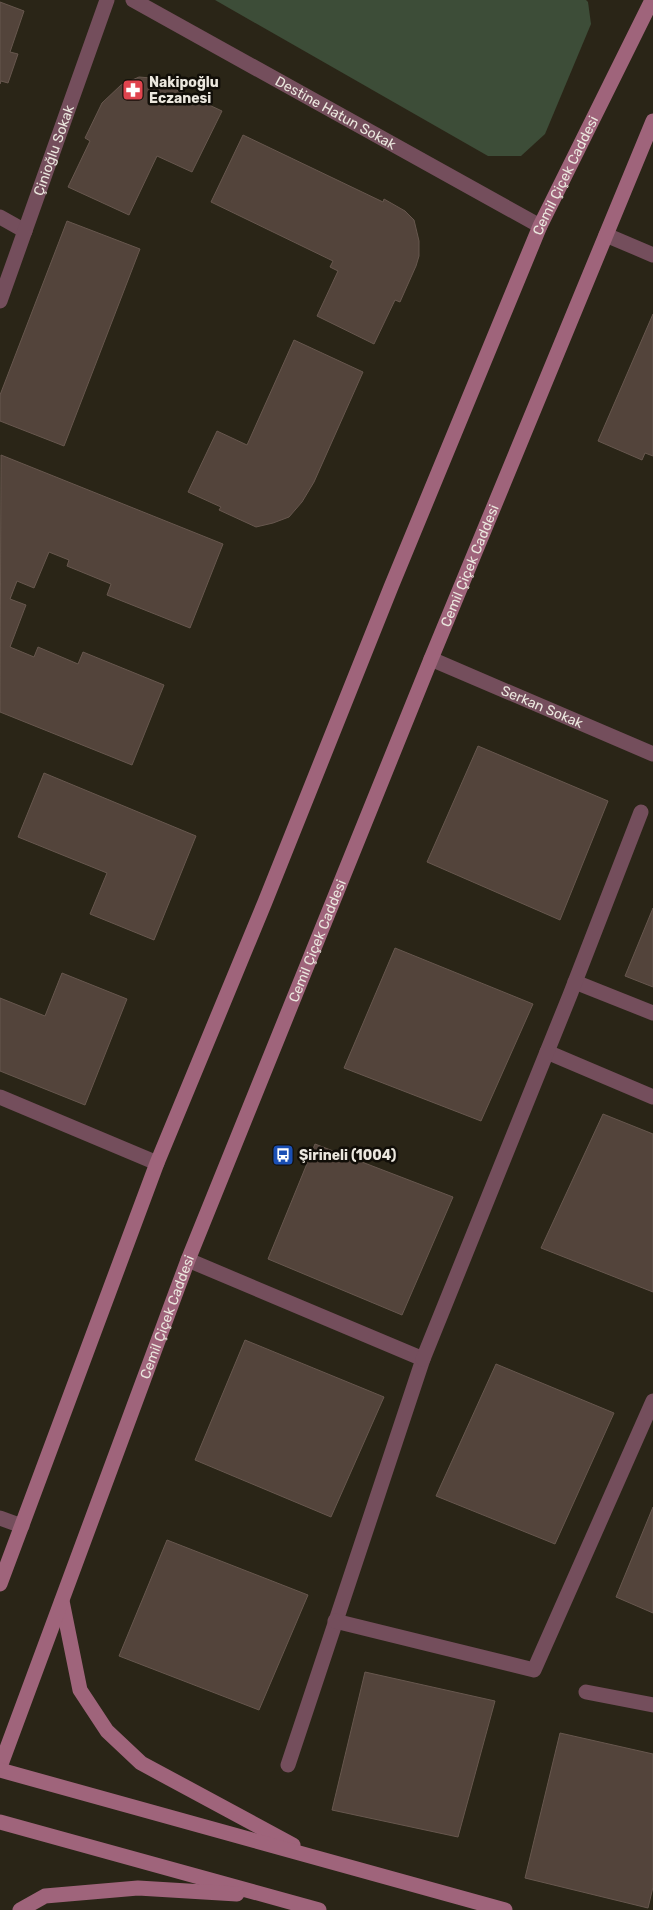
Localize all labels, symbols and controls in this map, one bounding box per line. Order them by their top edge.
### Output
street label: Destine Hatun Sokak [272,73,400,154]
place label: Nakipoğlu Eczanesi [149,74,219,107]
pharmacy icon: Nakipoğlu Eczanesi [121,78,145,102]
street label: Çinioğlu Sokak [30,102,78,198]
street label: Cemil Çiçek Caddesi [529,113,602,238]
street label: Cemil Çiçek Caddesi [437,502,503,630]
street label: Serkan Sokak [498,682,586,732]
street label: Cemil Çiçek Caddesi [285,877,350,1005]
bus stop icon: Şirineli (1004) [271,1143,295,1167]
place label: Şirineli (1004) [299,1147,396,1164]
street label: Cemil Çiçek Caddesi [137,1253,198,1381]

